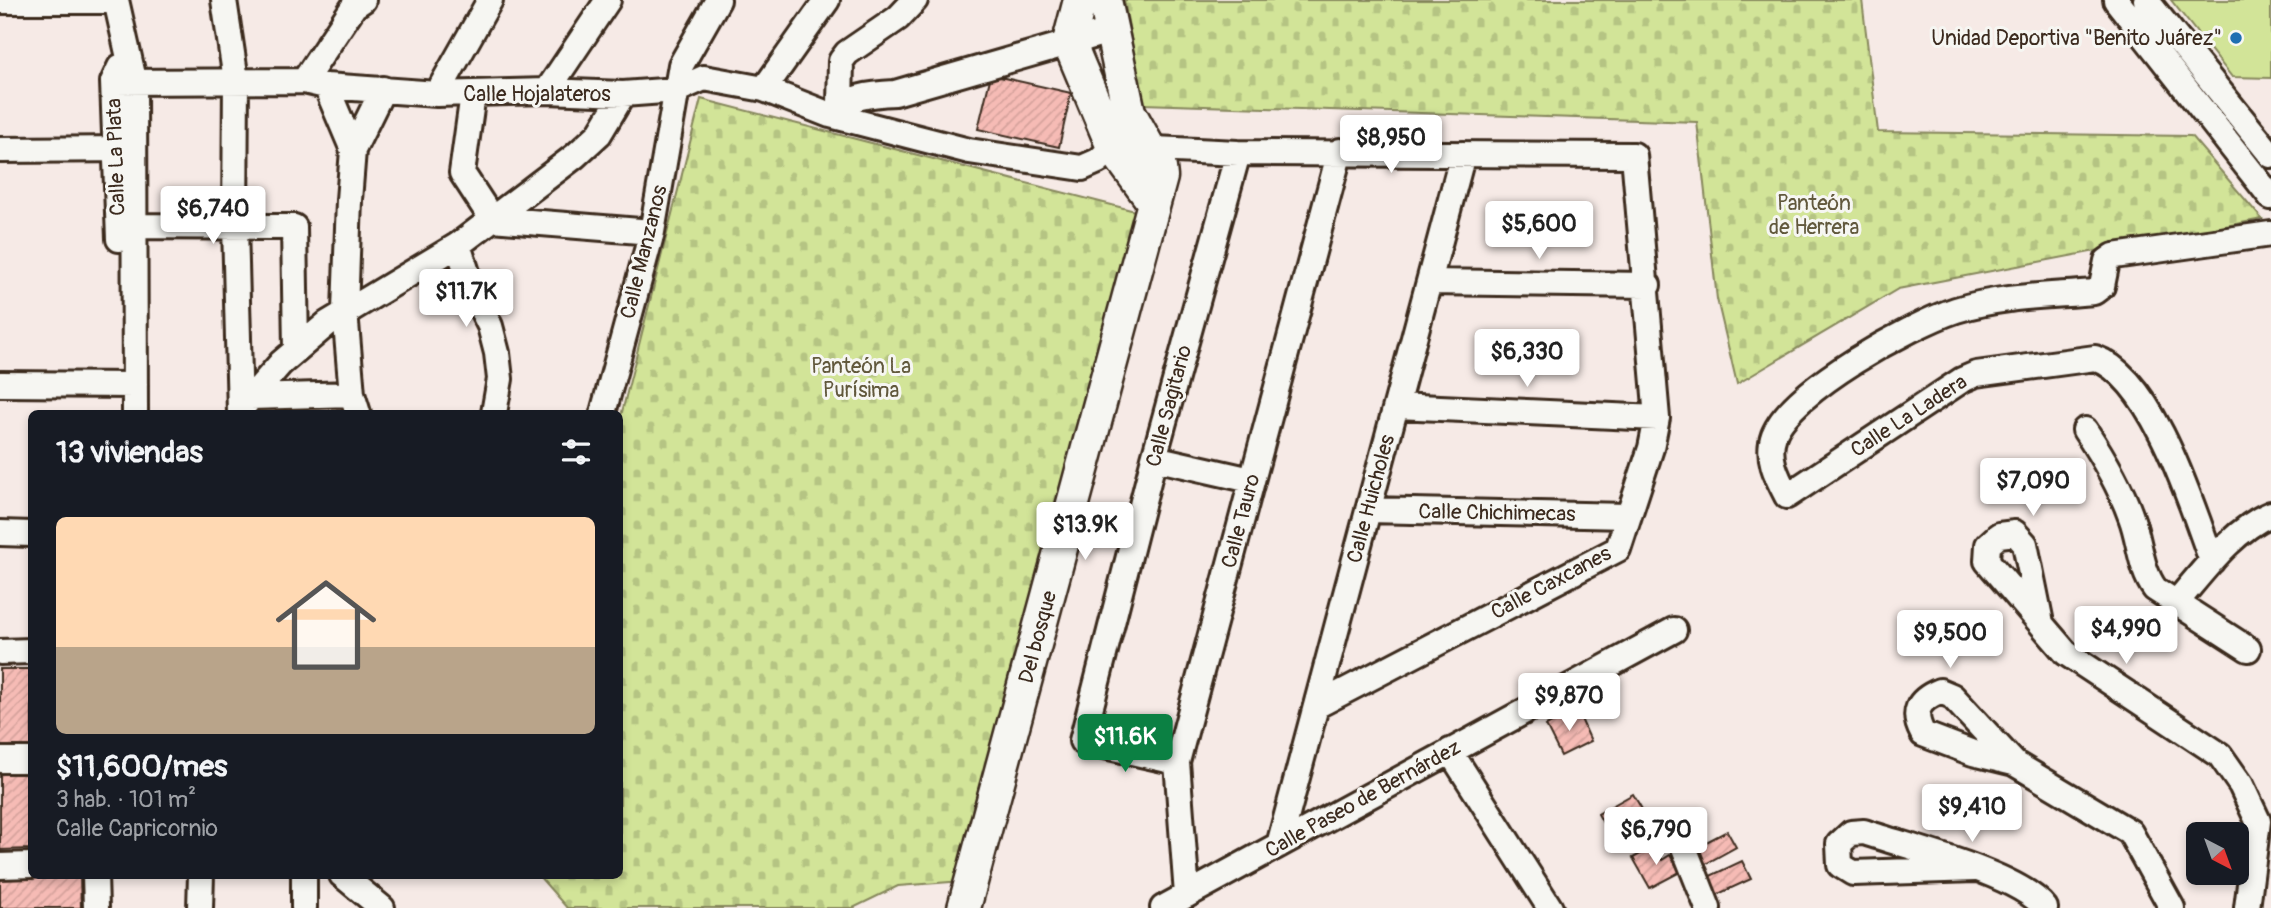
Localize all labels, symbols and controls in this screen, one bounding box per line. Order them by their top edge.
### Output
place label: Unidad Deportiva "Benito Juárez" [1931,25,2222,52]
marker: Unidad Deportiva "Benito Juárez" [2228,30,2244,46]
street label: Calle Hojalateros [463,81,611,108]
street label: Calle La Plata [100,98,132,216]
pin: $8,950 [1334,116,1448,175]
text: $8,950 [1356,123,1426,152]
street label: Calle Manzanos [614,182,674,322]
pin: $6,740 [156,187,270,246]
park label: Panteón de Herrera [1769,190,1859,241]
text: $6,740 [177,194,249,223]
pin: $5,600 [1482,202,1596,261]
text: $5,600 [1501,209,1577,238]
pin: $11.7K [409,270,523,329]
text: $11.7K [435,277,497,306]
pin: $6,330 [1470,330,1584,389]
text: $6,330 [1490,337,1564,366]
street label: Calle Sagitario [1140,342,1198,470]
park label: Panteón La Purísima [811,353,911,404]
street label: Calle La Ladera [1846,368,1972,464]
street label: Calle Huicholes [1341,431,1401,566]
icon: filters [557,433,595,471]
text: 13 viviendas [56,434,203,471]
pin: $7,090 [1976,458,2090,518]
text: $7,090 [1996,466,2070,495]
street label: Calle Tauro [1215,471,1267,571]
street label: Calle Chichimecas [1418,498,1576,528]
pin: $13.9K [1028,503,1142,562]
text: $13.9K [1052,510,1118,539]
street label: Calle Caxcanes [1486,540,1616,626]
icon: home [263,562,389,688]
street label: Del bosque [1013,587,1063,686]
pin: $4,990 [2069,606,2183,666]
pin: $9,500 [1893,610,2007,670]
text: $4,990 [2090,614,2162,643]
text: $9,500 [1913,618,1987,647]
pin: $9,870 [1512,674,1626,733]
text: $9,870 [1534,681,1604,710]
pin: $11.6K [1068,714,1182,774]
text: $11.6K [1094,722,1156,751]
street label: Calle Paseo de Bernárdez [1260,734,1466,864]
text: $11,600/mes [56,748,227,785]
pin: $9,410 [1915,784,2029,844]
text: 3 hab. · 101 m² [56,785,196,814]
text: $9,410 [1938,792,2006,821]
pin: $6,790 [1599,808,1713,867]
text: Calle Capricornio [56,814,218,843]
text: $6,790 [1620,815,1692,844]
north arrow [2186,822,2249,886]
map controls [2186,822,2249,885]

